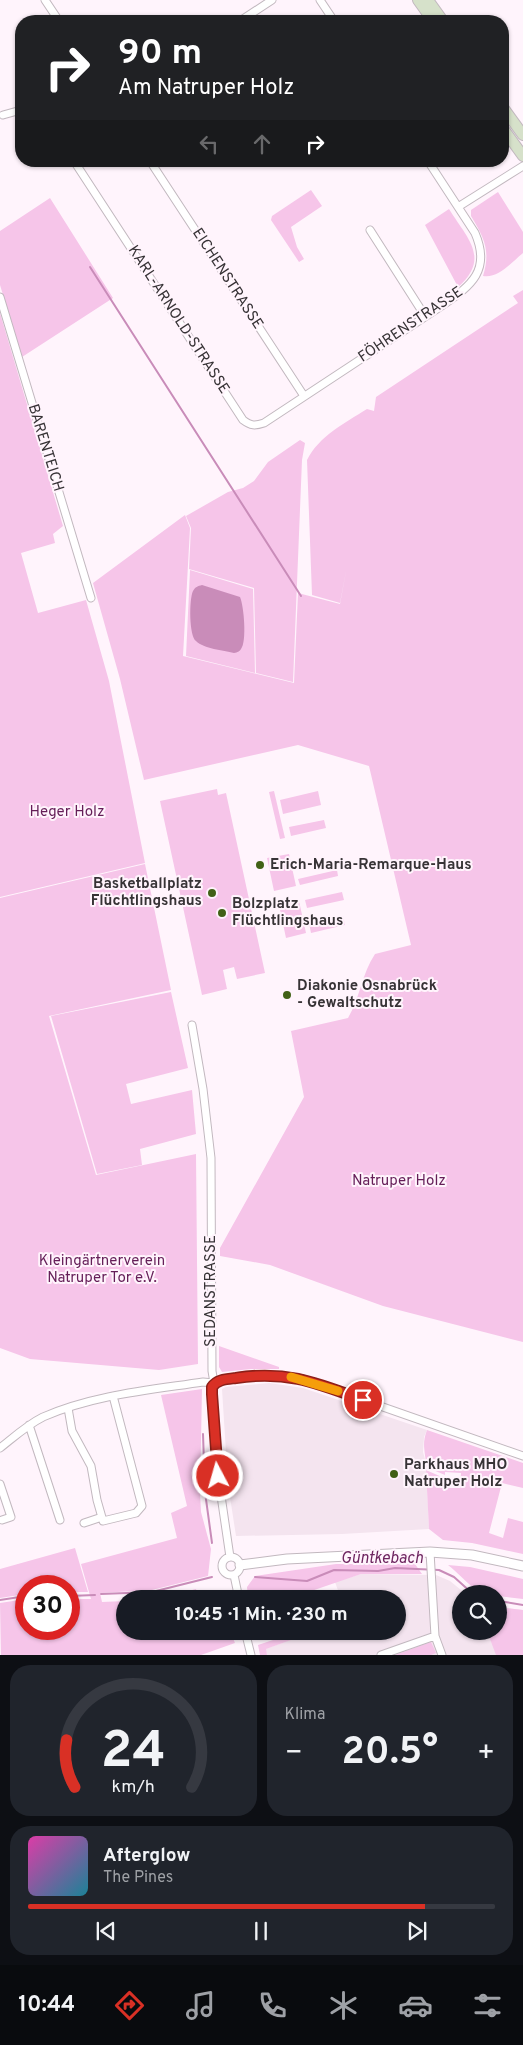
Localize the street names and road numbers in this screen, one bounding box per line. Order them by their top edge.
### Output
street label: EICHENSTRASSE [187,225,267,333]
street label: KARL-ARNOLD-STRASSE [123,242,233,398]
street label: FÖHRENSTRASSE [354,282,467,367]
street label: BARENTEICH [23,402,67,494]
street label: SEDANSTRASSE [202,1235,221,1347]

